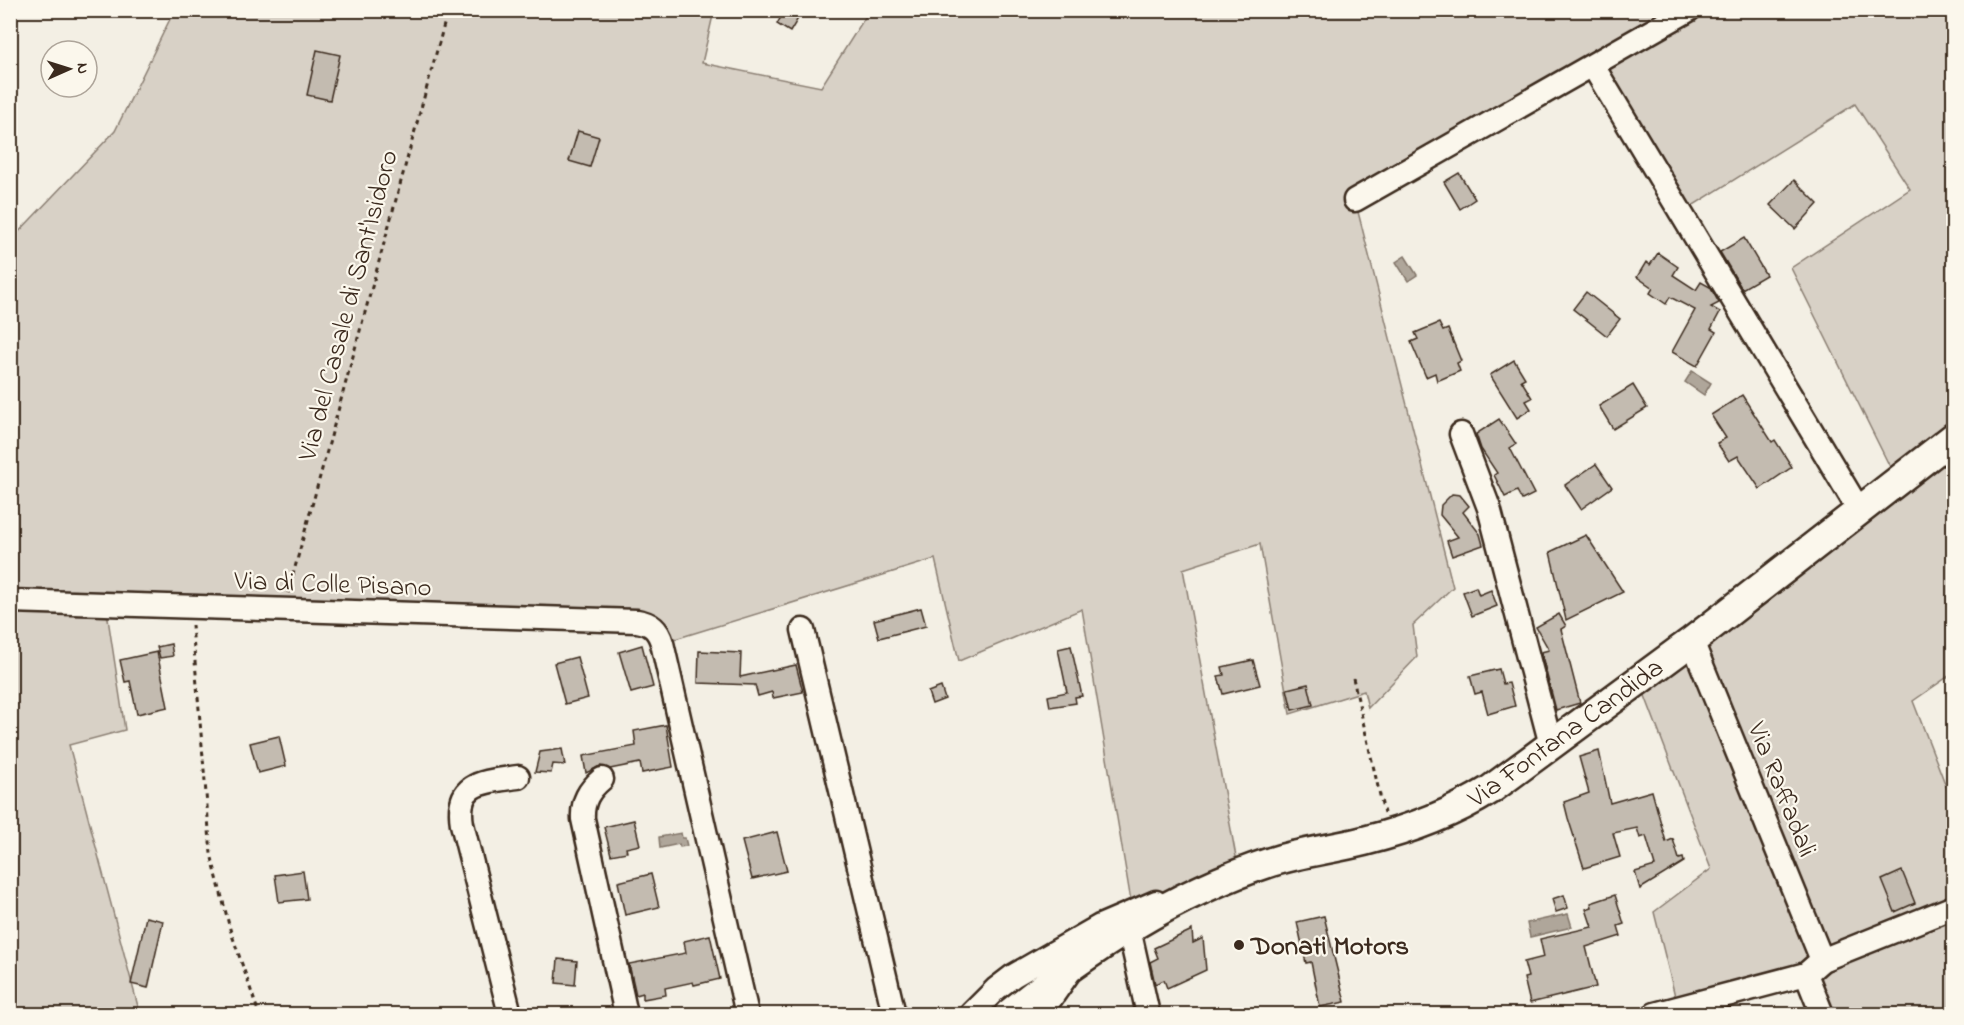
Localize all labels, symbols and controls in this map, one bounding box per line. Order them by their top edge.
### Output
north arrow [39,39,99,99]
text: N [70,62,94,75]
street label: Via del Casale di Sant'Isidoro [289,146,410,466]
street label: Via di Colle Pisano [233,563,432,608]
street label: Via Fontana Candida [1460,650,1672,819]
street label: Via Raffadali [1735,715,1826,863]
place label: Donati Motors [1249,928,1409,967]
marker: Donati Motors [1232,938,1246,952]

